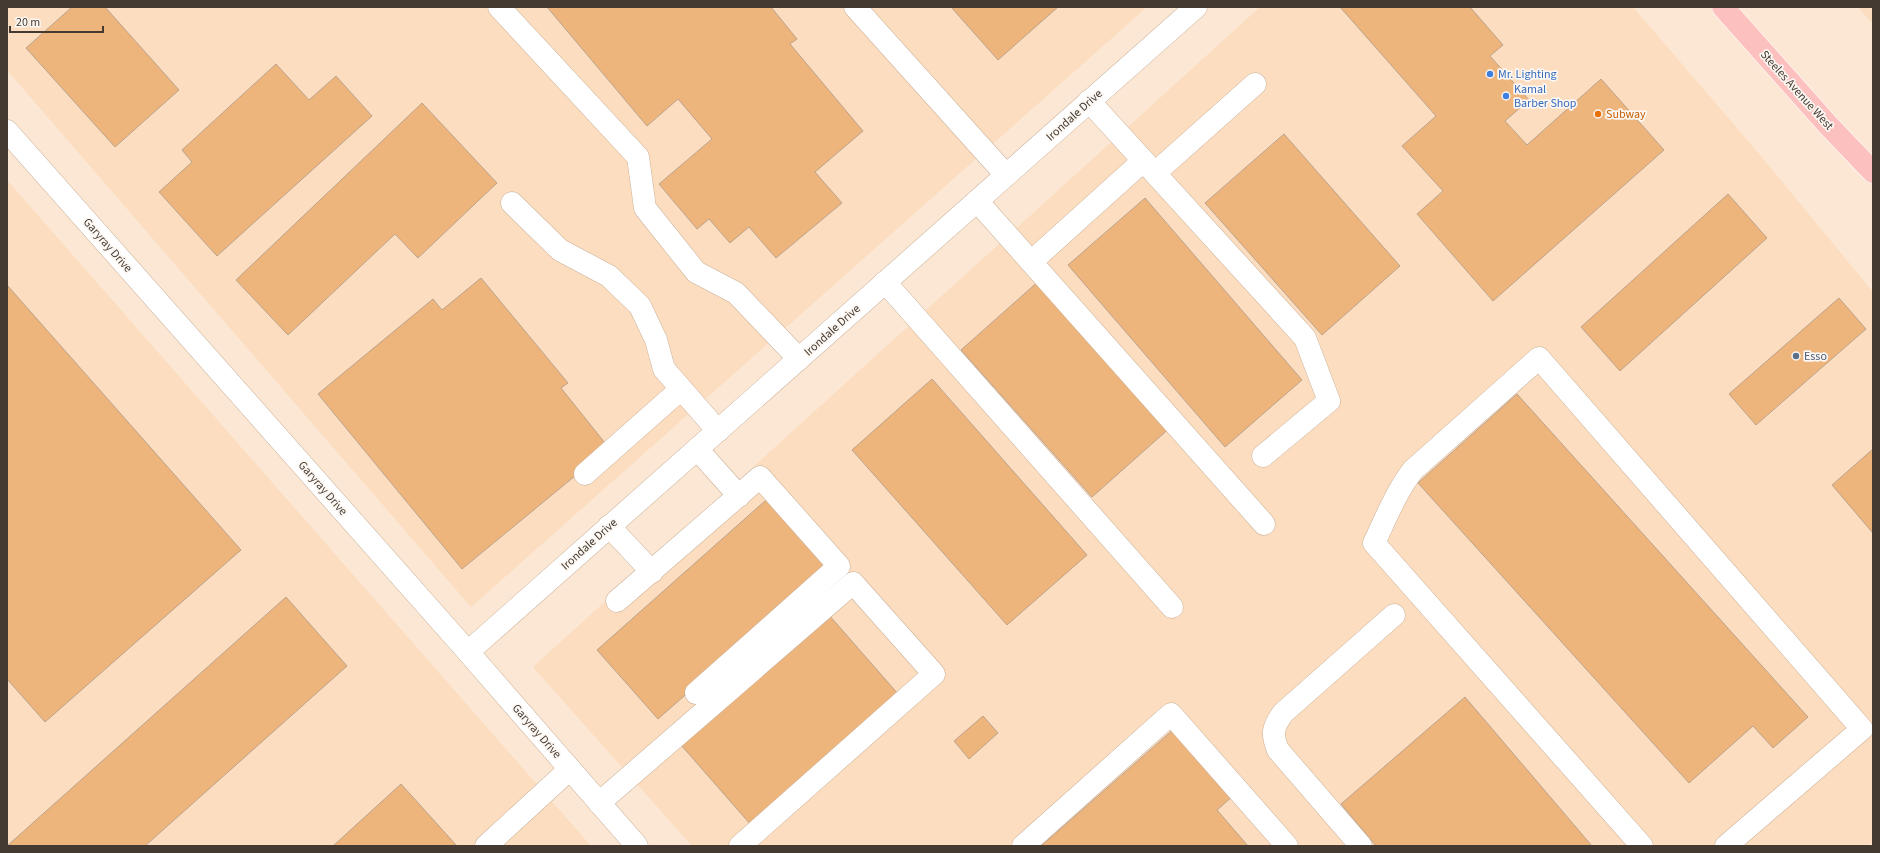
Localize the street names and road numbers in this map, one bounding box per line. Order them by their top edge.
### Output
street label: Steeles Avenue West [1756,47,1837,134]
street label: Irondale Drive [1042,85,1106,145]
street label: Garyray Drive [79,214,136,276]
street label: Irondale Drive [800,300,864,360]
street label: Garyray Drive [294,457,351,519]
street label: Irondale Drive [557,514,621,574]
street label: Garyray Drive [508,700,565,762]

